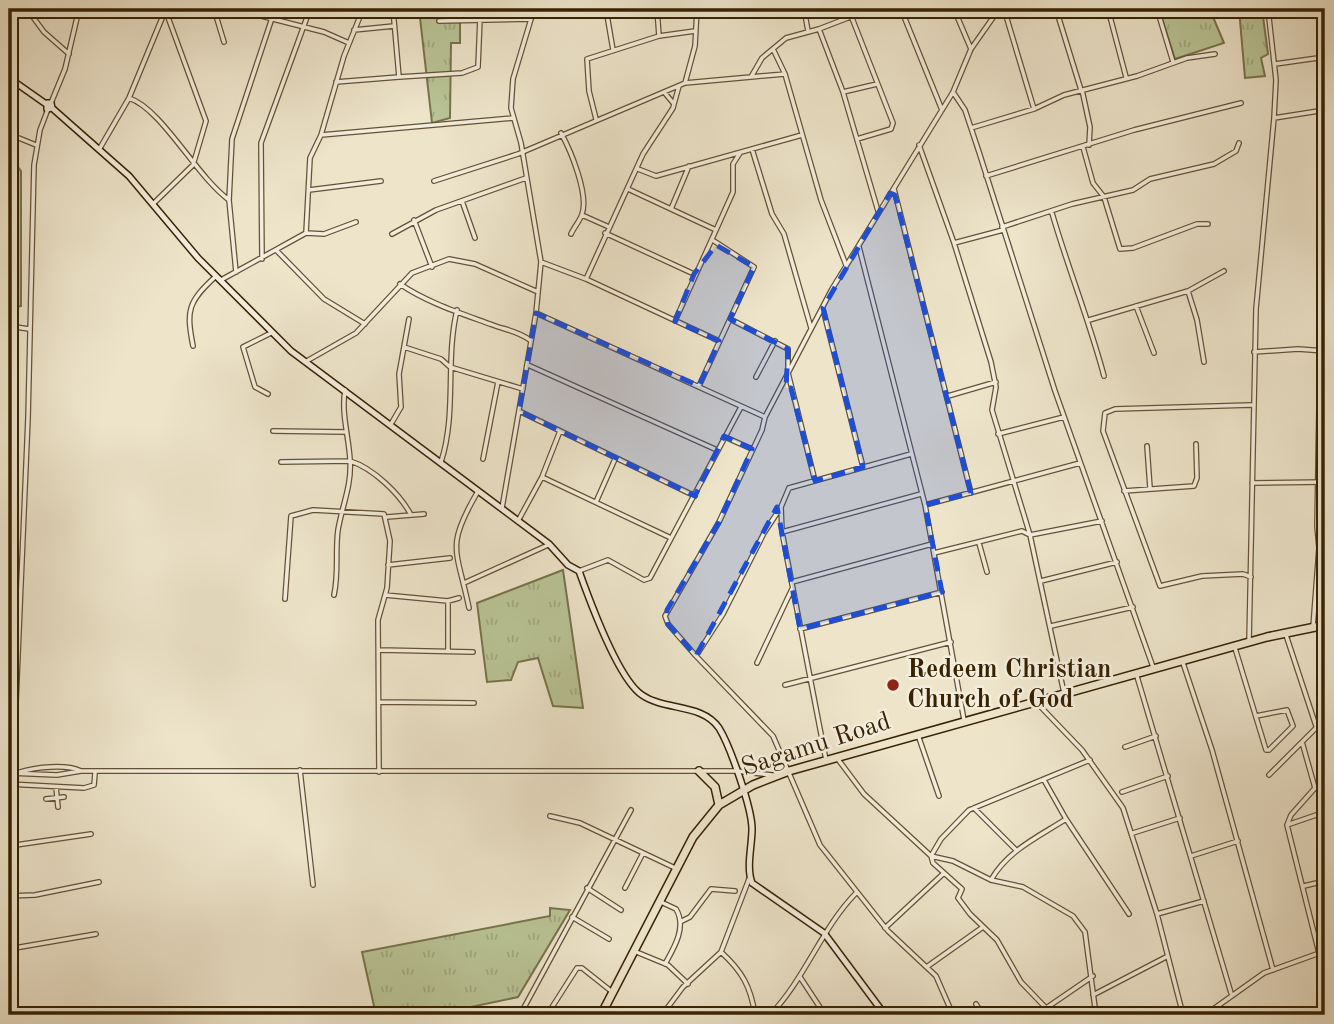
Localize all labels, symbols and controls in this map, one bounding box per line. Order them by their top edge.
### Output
place label: Redeem Christian Church of God [907,657,1112,713]
marker: Redeem Christian Church of God [885,677,901,693]
street label: Sagamu Road [738,709,894,781]

